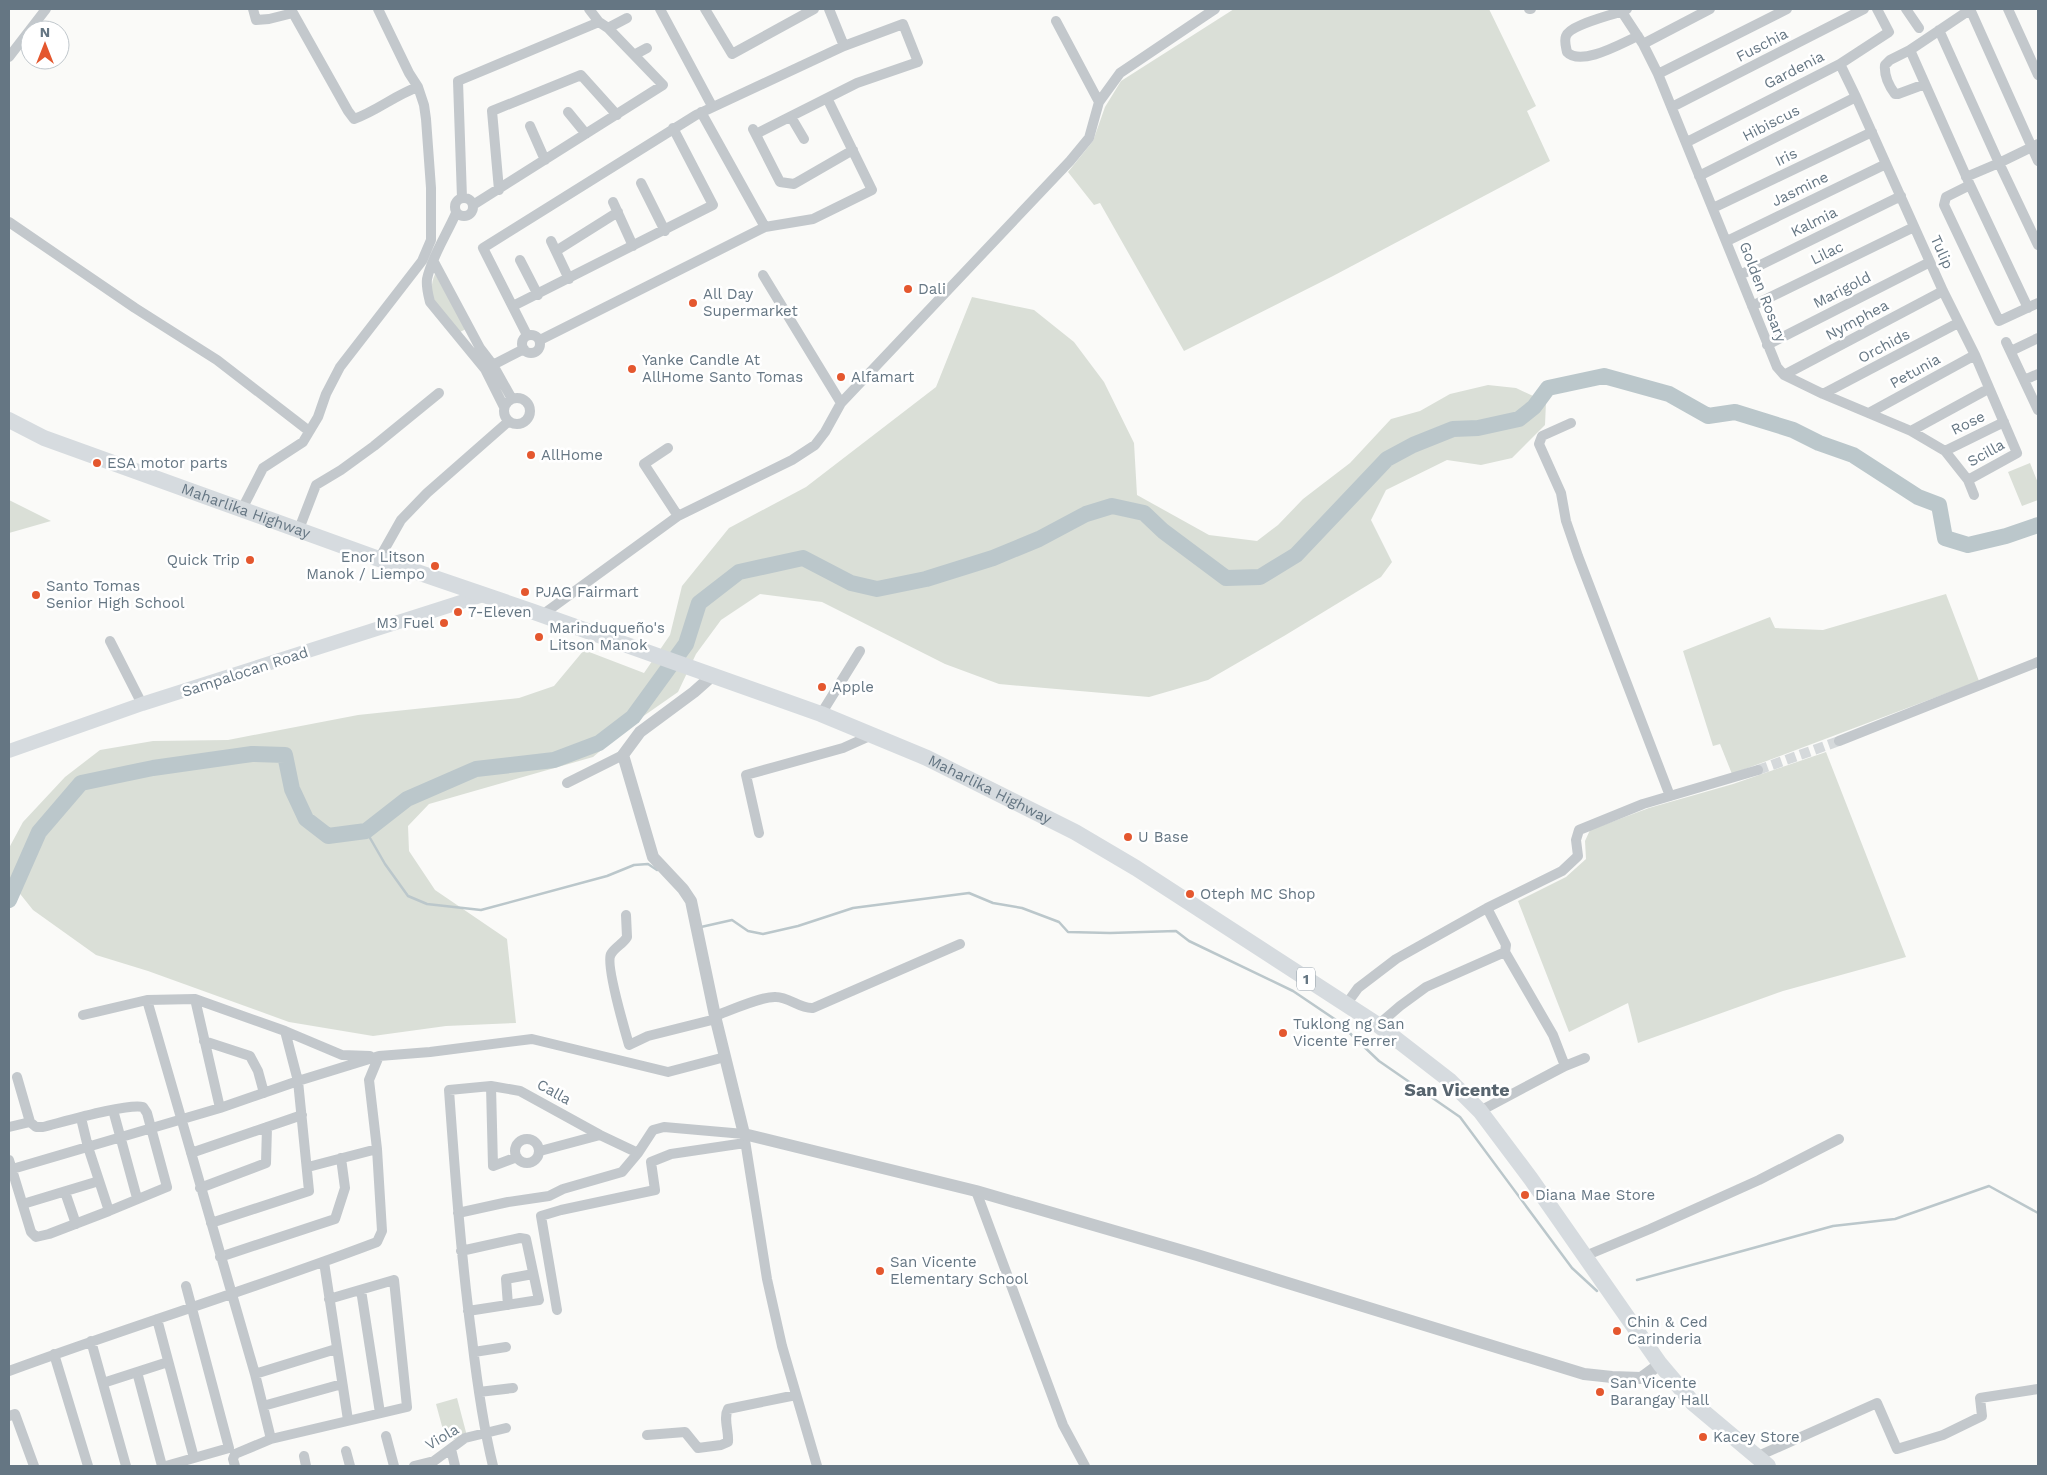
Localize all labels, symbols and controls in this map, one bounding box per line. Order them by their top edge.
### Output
north arrow [20,20,70,70]
text: N [40,24,50,40]
street label: Fuschia [1733,24,1791,66]
street label: Gardenia [1761,47,1828,93]
street label: Hibiscus [1739,101,1803,145]
street label: Iris [1772,144,1800,170]
street label: Jasmine [1769,168,1831,210]
street label: Kalmia [1788,203,1841,241]
street label: Tulip [1927,232,1957,272]
street label: Lilac [1808,237,1846,269]
street label: Golden Rosary [1736,239,1790,345]
street label: Marigold [1810,268,1874,312]
place label: Dali [918,280,946,298]
marker: Dali [902,283,914,295]
place label: All Day Supermarket [703,285,799,320]
street label: Nymphea [1822,296,1892,344]
marker: All Day Supermarket [687,297,699,309]
street label: Orchids [1855,325,1913,367]
street label: Petunia [1887,350,1944,392]
place label: Yanke Candle At AllHome Santo Tomas [642,351,803,386]
marker: Yanke Candle At AllHome Santo Tomas [626,363,638,375]
place label: Alfamart [851,368,915,386]
marker: Alfamart [835,371,847,383]
street label: Rose [1948,407,1988,439]
street label: Scilla [1964,435,2008,470]
place label: AllHome [541,446,603,464]
marker: AllHome [525,449,537,461]
place label: ESA motor parts [107,454,228,472]
marker: ESA motor parts [91,457,103,469]
street label: Maharlika Highway [179,479,313,543]
place label: Enor Litson Manok / Liempo [306,548,425,583]
place label: Quick Trip [167,551,240,569]
marker: Quick Trip [244,554,256,566]
marker: Enor Litson Manok / Liempo [429,560,441,572]
place label: Santo Tomas Senior High School [46,577,185,612]
place label: PJAG Fairmart [535,583,639,601]
marker: PJAG Fairmart [519,586,531,598]
marker: Santo Tomas Senior High School [30,589,42,601]
place label: 7-Eleven [468,603,532,621]
marker: 7-Eleven [452,606,464,618]
place label: M3 Fuel [376,614,434,632]
marker: M3 Fuel [438,617,450,629]
place label: Marinduqueño's Litson Manok [549,619,665,654]
marker: Marinduqueño's Litson Manok [533,631,545,643]
street label: Sampalocan Road [180,643,310,701]
place label: Apple [832,678,874,696]
marker: Apple [816,681,828,693]
street label: Maharlika Highway [925,751,1055,828]
place label: U Base [1138,828,1189,846]
marker: U Base [1122,831,1134,843]
place label: Oteph MC Shop [1200,885,1316,903]
marker: Oteph MC Shop [1184,888,1196,900]
road number: 1 [1297,968,1315,991]
place label: Tuklong ng San Vicente Ferrer [1293,1015,1404,1050]
marker: Tuklong ng San Vicente Ferrer [1277,1027,1289,1039]
street label: Calla [534,1075,575,1109]
district label: San Vicente [1404,1079,1510,1100]
place label: Diana Mae Store [1535,1186,1655,1204]
marker: Diana Mae Store [1519,1189,1531,1201]
place label: San Vicente Elementary School [890,1253,1029,1288]
marker: San Vicente Elementary School [874,1265,886,1277]
place label: Chin & Ced Carinderia [1627,1313,1708,1348]
marker: Chin & Ced Carinderia [1611,1325,1623,1337]
place label: San Vicente Barangay Hall [1610,1374,1709,1409]
marker: San Vicente Barangay Hall [1594,1386,1606,1398]
street label: Viola [422,1420,462,1454]
place label: Kacey Store [1713,1428,1800,1446]
marker: Kacey Store [1697,1431,1709,1443]

